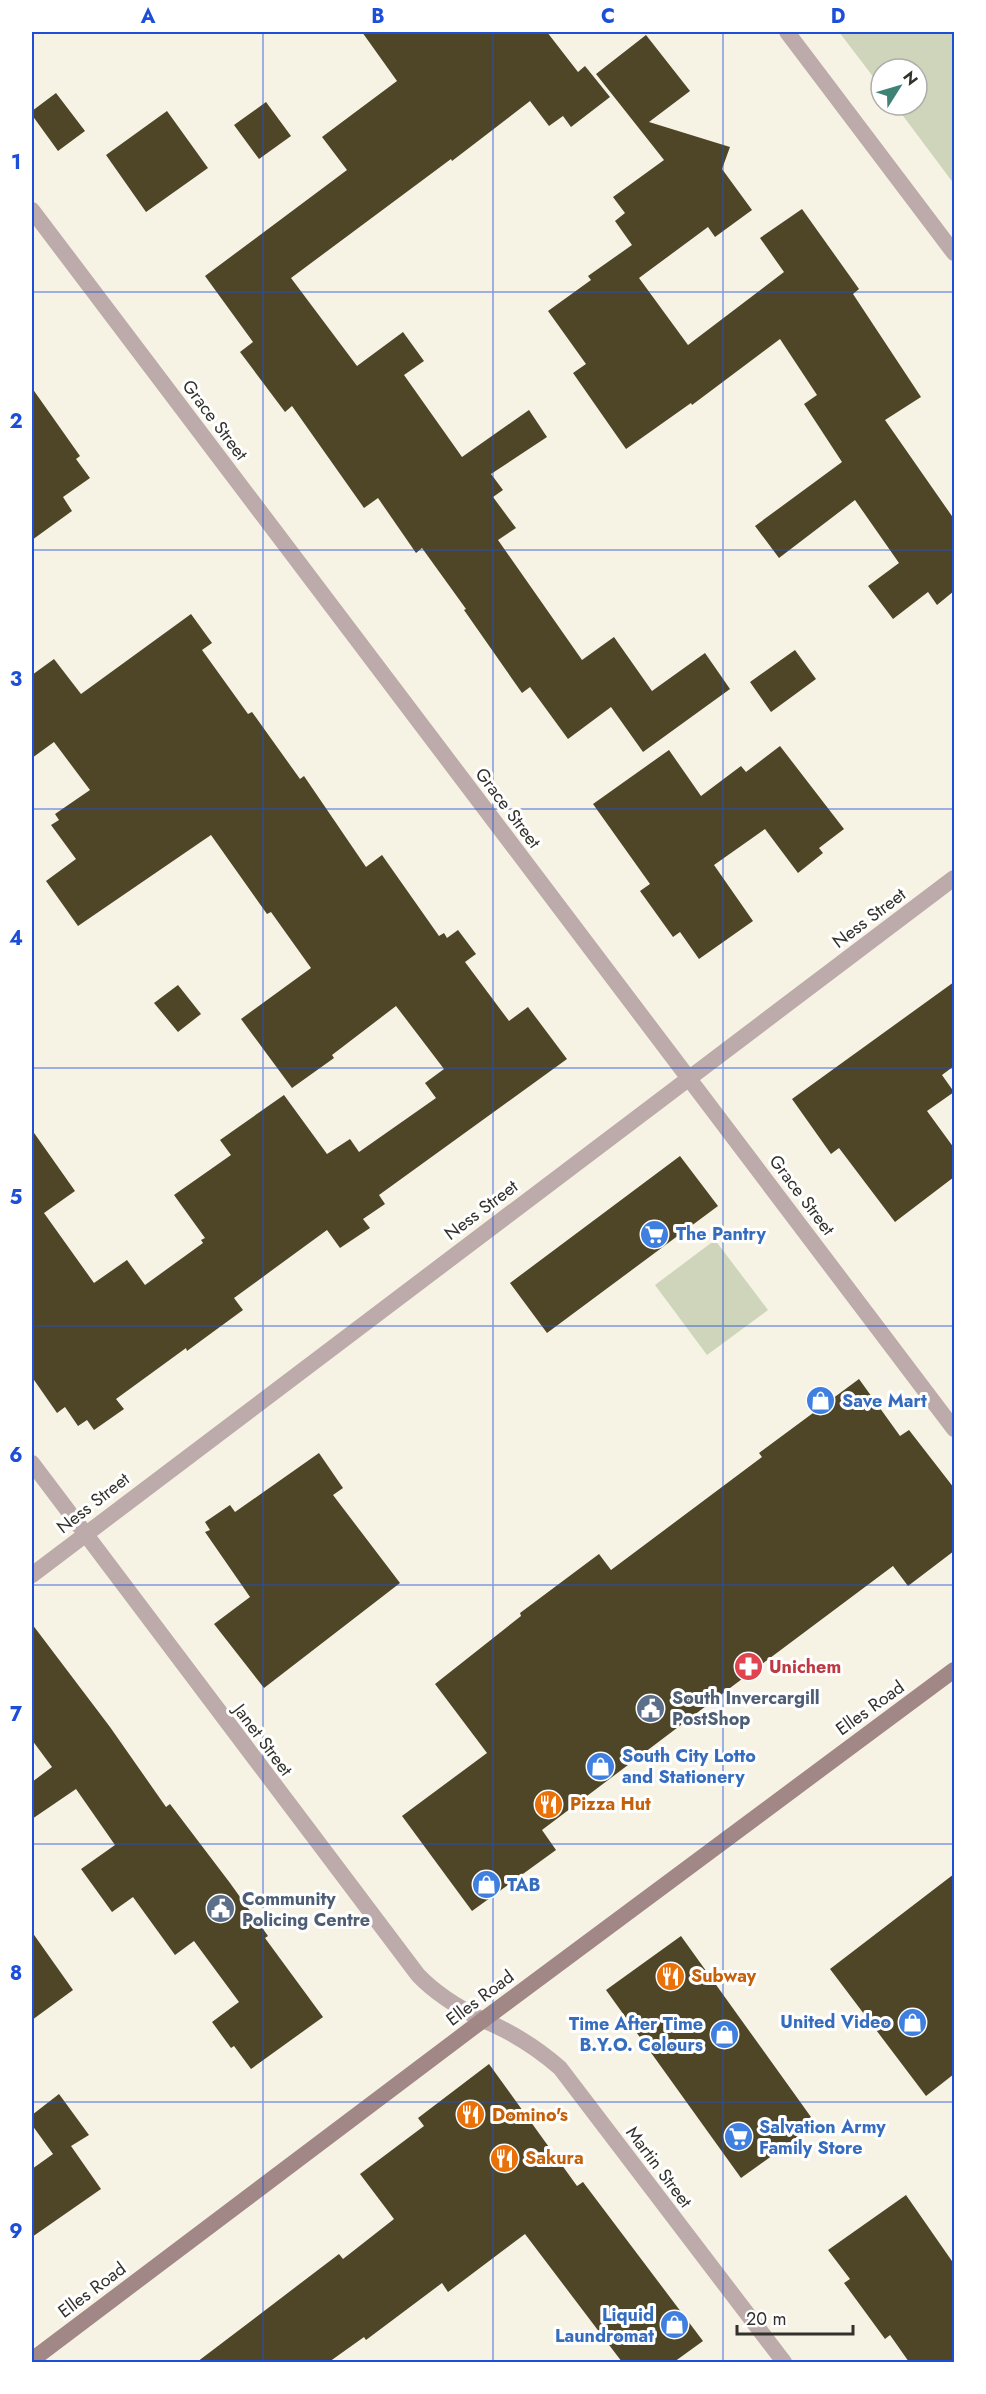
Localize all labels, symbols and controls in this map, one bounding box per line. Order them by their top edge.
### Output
text: A [140,2,156,31]
text: B [371,2,385,31]
text: C [601,2,615,31]
text: D [831,2,845,31]
north arrow [869,57,929,117]
text: N [898,66,924,90]
text: 1 [11,148,21,177]
street label: Grace Street [176,374,254,466]
text: 2 [9,407,23,436]
text: 3 [10,665,22,694]
street label: Grace Street [469,762,547,854]
street label: Ness Street [827,881,912,954]
text: 4 [9,924,23,953]
street label: Grace Street [763,1149,841,1241]
street label: Ness Street [439,1173,524,1246]
text: 5 [10,1183,23,1212]
supermarket icon: The Pantry [639,1218,671,1250]
place label: The Pantry [676,1221,766,1247]
shop icon: Save Mart [805,1385,837,1417]
place label: Save Mart [842,1388,927,1414]
text: 6 [9,1441,23,1470]
street label: Ness Street [51,1466,135,1540]
pharmacy icon: Unichem [732,1651,764,1683]
place label: Unichem [769,1654,841,1680]
street label: Elles Road [830,1674,910,1742]
place label: South Invercargill PostShop [672,1685,820,1732]
public building icon: South Invercargill PostShop [635,1692,667,1724]
street label: Janet Street [226,1697,299,1782]
text: 7 [10,1700,23,1729]
place label: South City Lotto and Stationery [622,1743,756,1790]
shop icon: South City Lotto and Stationery [585,1750,617,1782]
restaurant icon: Pizza Hut [533,1788,565,1820]
place label: Pizza Hut [570,1791,651,1817]
shop icon: TAB [470,1869,502,1901]
place label: TAB [507,1872,541,1898]
place label: Community Policing Centre [242,1886,370,1933]
public building icon: Community Policing Centre [205,1893,237,1925]
text: 8 [10,1959,22,1988]
restaurant icon: Subway [654,1960,686,1992]
place label: Subway [691,1963,757,1989]
street label: Elles Road [441,1964,519,2032]
shop icon: United Video [896,2006,928,2038]
place label: United Video [780,2009,891,2035]
place label: Time After Time B.Y.O. Colours [569,2011,703,2058]
shop icon: Time After Time B.Y.O. Colours [708,2018,740,2050]
restaurant icon: Domino's [455,2099,487,2131]
place label: Domino's [492,2102,568,2128]
place label: Salvation Army Family Store [759,2114,886,2161]
street label: Martin Street [620,2121,699,2214]
supermarket icon: Salvation Army Family Store [722,2121,754,2153]
restaurant icon: Sakura [488,2142,520,2174]
place label: Sakura [525,2145,584,2171]
text: 9 [9,2217,23,2246]
street label: Elles Road [53,2256,131,2324]
scale bar [737,2298,852,2336]
place label: Liquid Laundromat [555,2302,654,2349]
text: 20 m [746,2306,786,2332]
shop icon: Liquid Laundromat [659,2309,691,2341]

